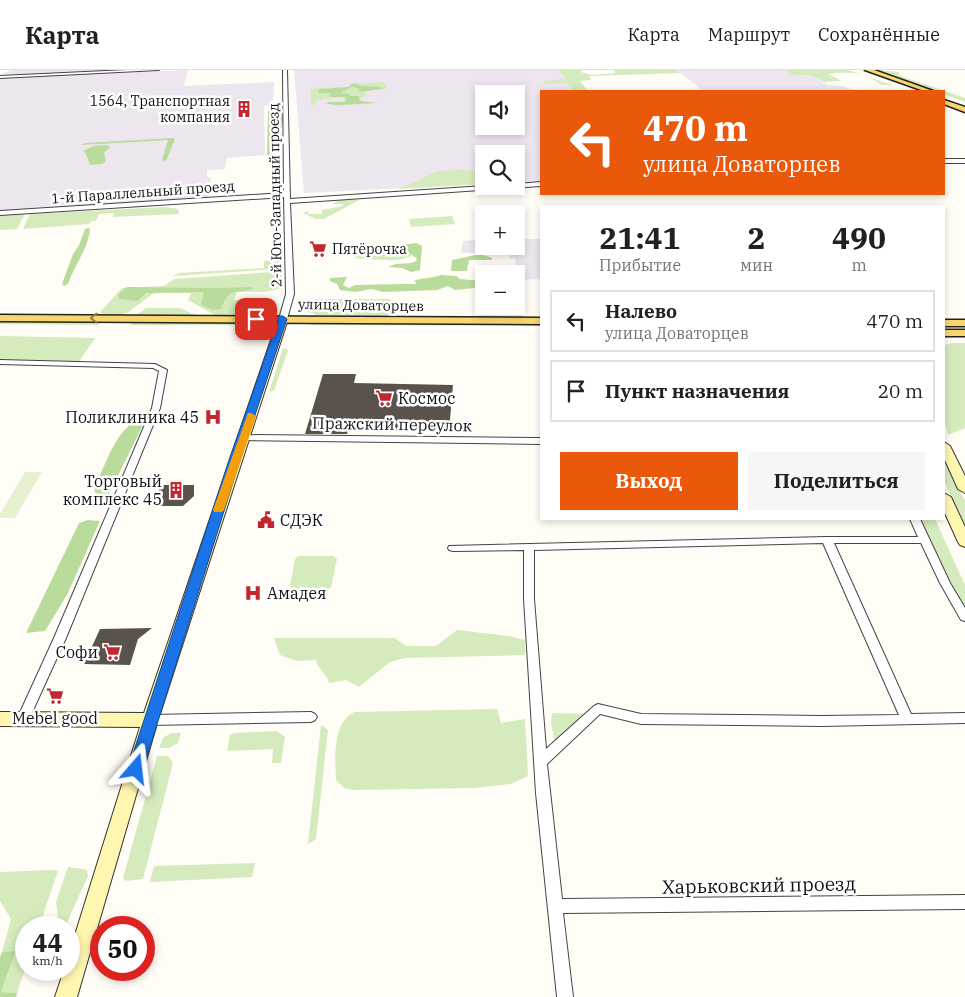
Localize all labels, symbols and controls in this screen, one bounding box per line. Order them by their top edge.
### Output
text: Карта [25,19,100,51]
text: Карта [627,23,680,46]
text: Маршрут [708,23,790,46]
text: Сохранённые [818,23,940,46]
map controls [475,85,525,315]
button: sound [475,85,525,135]
place label: 1564, Транспортная компания [90,92,230,126]
building icon: 1564, Транспортная компания [234,99,254,119]
street label: 2-й Юго-Западный проезд [264,102,286,287]
text: 470 m [643,105,748,151]
icon: left [560,110,625,175]
button: search [475,145,525,195]
text: улица Доваторцев [643,149,840,178]
street label: 1-й Параллельный проезд [51,177,236,207]
button: + [475,205,525,255]
text: 21:41 [599,218,681,257]
text: 2 [748,218,766,257]
text: 490 [832,218,886,257]
supermarket icon: Пятёрочка [308,239,328,259]
place label: Пятёрочка [332,240,407,258]
text: Прибытие [599,255,681,275]
text: мин [740,255,773,275]
text: m [851,255,867,275]
button: − [475,265,525,315]
street label: улица Доваторцев [298,295,424,315]
pin [235,298,277,340]
text: Налево [605,299,677,323]
icon: arrive [242,305,270,333]
icon: left [562,307,590,335]
text: 470 m [866,309,923,333]
one-way arrow [90,313,98,323]
text: улица Доваторцев [605,323,749,343]
icon: arrive [562,377,590,405]
text: Пункт назначения [605,379,789,403]
text: 20 m [878,379,923,403]
supermarket icon: Космос [374,388,394,408]
place label: Космос [398,388,455,408]
place label: Поликлиника 45 [65,407,199,427]
hospital icon: Поликлиника 45 [203,407,223,427]
street label: Пражский переулок [312,413,473,435]
button: Выход [560,452,738,510]
button: Поделиться [748,452,925,510]
place label: Торговый комплекс 45 [63,471,162,509]
building icon: Торговый комплекс 45 [166,480,186,500]
public building icon: СДЭК [256,510,276,530]
place label: СДЭК [280,510,323,530]
hospital icon: Амадея [243,583,263,603]
place label: Амадея [267,583,326,603]
place label: Софи [56,642,98,662]
supermarket icon: Софи [102,642,122,662]
supermarket icon: Mebel good [45,686,65,706]
place label: Mebel good [12,708,98,728]
position arrow [109,742,161,794]
street label: Харьковский проезд [662,871,856,899]
speed limit sign: 50 [90,916,155,981]
text: 44 [32,926,63,959]
text: km/h [32,953,63,968]

